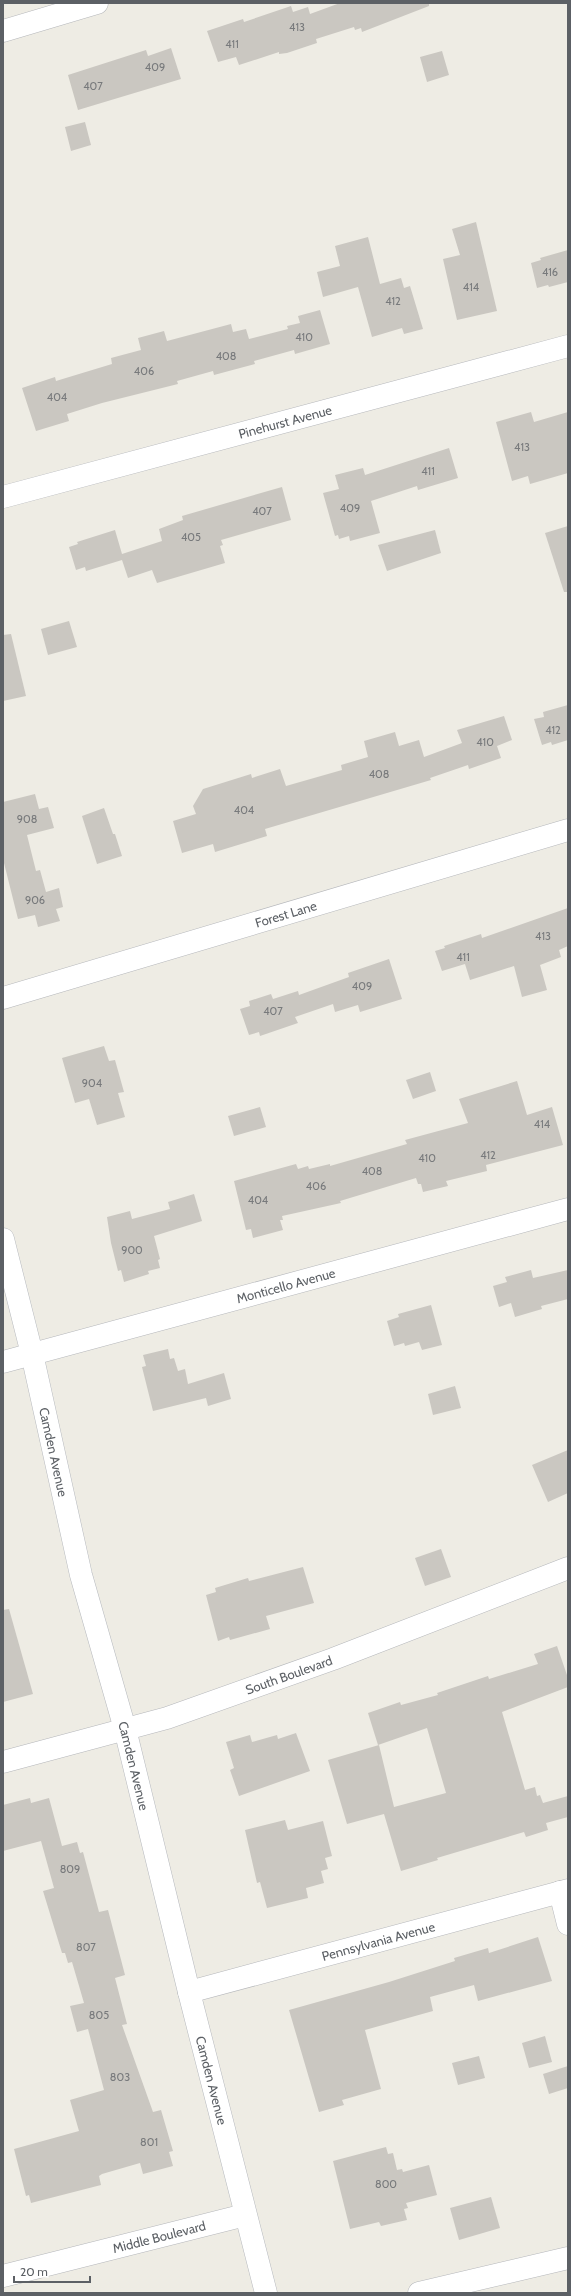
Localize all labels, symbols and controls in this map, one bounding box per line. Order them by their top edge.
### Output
house number: 413 [289,20,305,34]
house number: 411 [225,37,239,51]
house number: 409 [145,60,165,74]
house number: 407 [83,79,103,93]
house number: 416 [542,265,558,279]
house number: 414 [463,280,480,294]
house number: 412 [385,294,401,308]
house number: 410 [295,330,313,344]
house number: 408 [216,349,236,363]
house number: 406 [134,364,154,378]
house number: 404 [47,390,68,404]
street label: Pinehurst Avenue [237,401,334,442]
house number: 413 [514,440,530,454]
house number: 411 [421,464,435,478]
house number: 409 [340,501,360,515]
house number: 407 [252,504,272,518]
house number: 405 [181,530,201,544]
house number: 412 [545,723,561,737]
house number: 410 [476,735,494,749]
house number: 408 [369,767,389,781]
house number: 404 [234,803,255,817]
house number: 908 [17,812,37,826]
house number: 906 [25,893,45,907]
street label: Forest Lane [253,897,319,931]
house number: 413 [535,929,551,943]
house number: 411 [456,950,470,964]
house number: 409 [352,979,372,993]
house number: 407 [263,1004,283,1018]
house number: 904 [82,1076,103,1090]
house number: 414 [534,1117,551,1131]
house number: 412 [480,1148,496,1162]
house number: 410 [418,1151,436,1165]
house number: 408 [362,1164,382,1178]
house number: 406 [306,1179,326,1193]
house number: 404 [248,1193,269,1207]
house number: 900 [121,1243,143,1257]
street label: Monticello Avenue [235,1264,337,1306]
street label: Camden Avenue [36,1406,71,1499]
street label: South Boulevard [243,1652,334,1698]
street label: Camden Avenue [115,1719,153,1812]
house number: 809 [60,1862,80,1876]
street label: Pennsylvania Avenue [320,1918,437,1964]
house number: 807 [76,1940,96,1954]
house number: 805 [89,2008,109,2022]
street label: Camden Avenue [193,2034,231,2127]
house number: 803 [110,2070,130,2084]
house number: 801 [140,2135,158,2149]
house number: 800 [375,2177,397,2191]
street label: Middle Boulevard [111,2217,207,2256]
scale bar [14,2258,90,2284]
text: 20 m [20,2264,48,2279]

